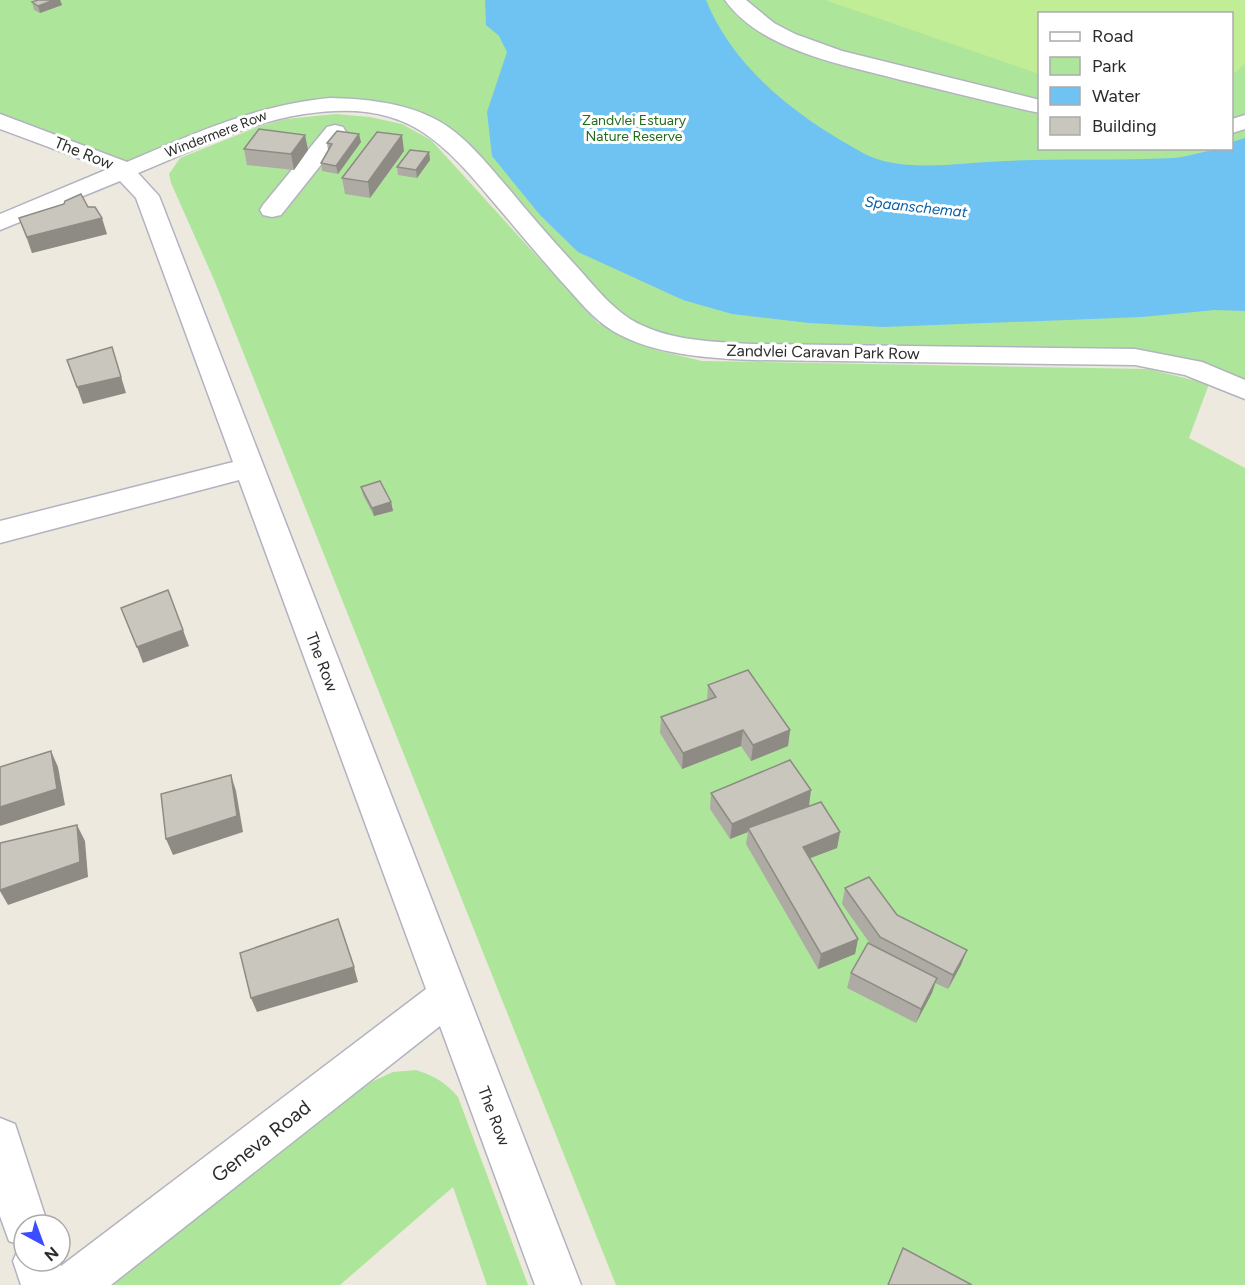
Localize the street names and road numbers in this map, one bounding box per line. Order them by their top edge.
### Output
street label: Windermere Row [162,107,270,161]
street label: The Row [52,133,117,174]
street label: Zandvlei Caravan Park Row [726,341,920,363]
street label: The Row [302,630,342,695]
street label: The Row [474,1084,514,1149]
street label: Geneva Road [207,1095,315,1187]

